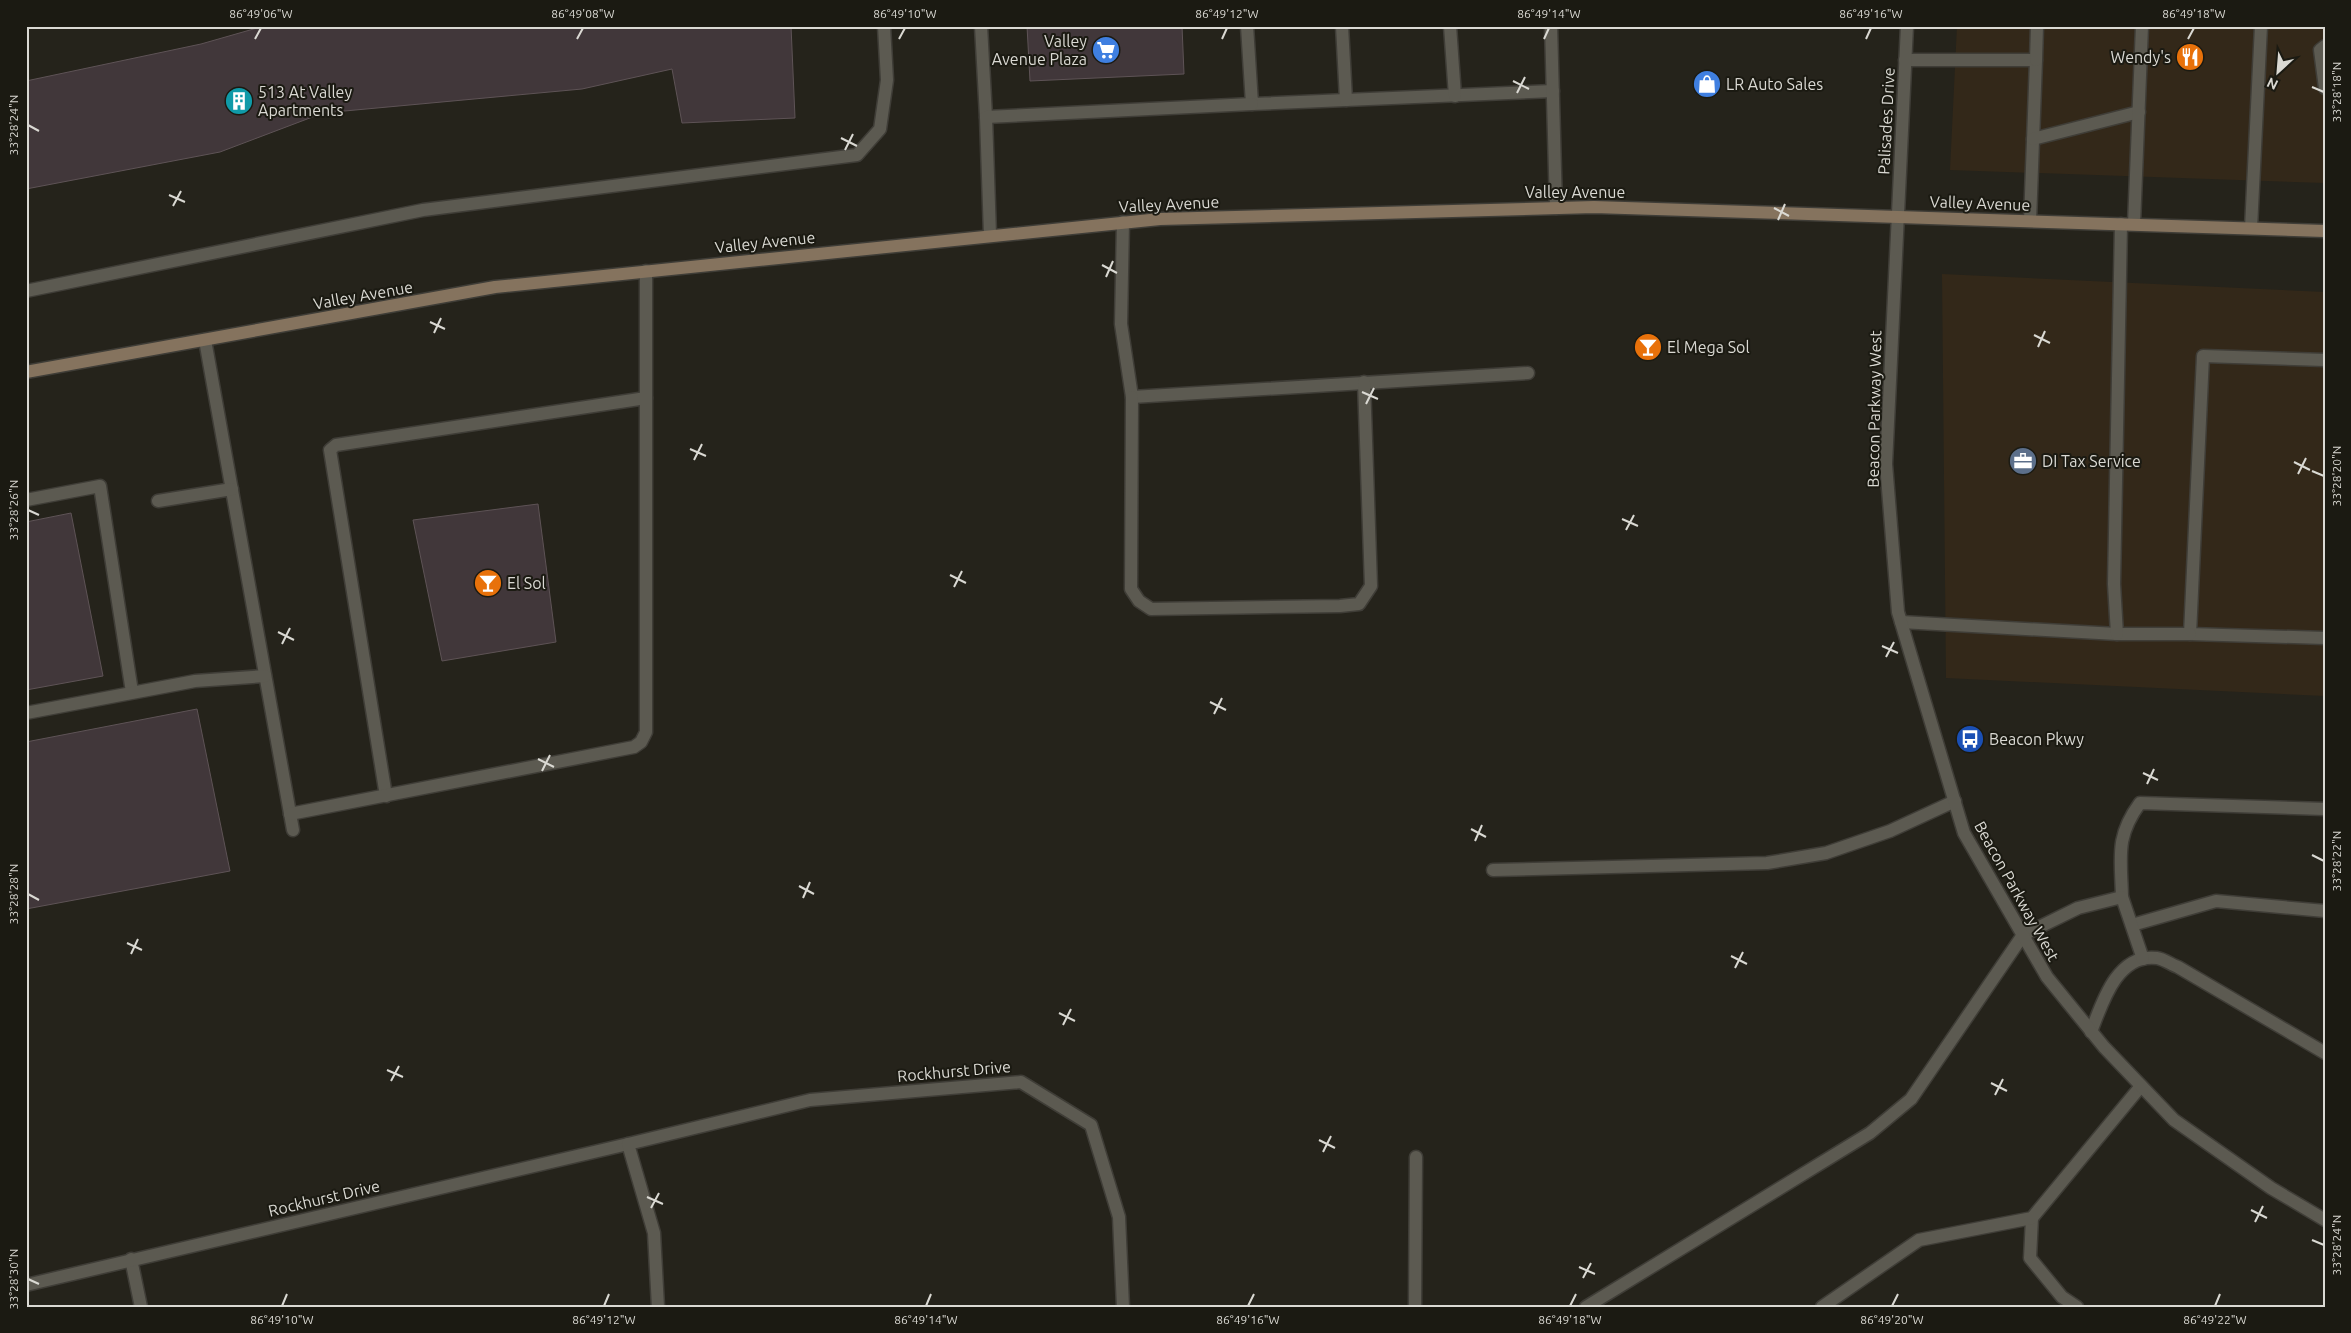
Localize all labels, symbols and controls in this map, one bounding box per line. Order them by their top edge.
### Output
text: 86°49'06"W [229,7,293,20]
text: 86°49'08"W [551,7,615,20]
text: 86°49'10"W [873,7,937,20]
text: 86°49'12"W [1195,7,1259,20]
text: 86°49'14"W [1517,7,1581,20]
text: 86°49'16"W [1839,7,1903,20]
text: 86°49'18"W [2162,7,2226,20]
place label: Valley Avenue Plaza [992,32,1087,68]
supermarket icon: Valley Avenue Plaza [1091,35,1121,65]
restaurant icon: Wendy's [2175,42,2205,72]
place label: Wendy's [2111,48,2171,66]
north arrow [2254,48,2304,98]
text: 33°28'18"N [2330,62,2343,122]
street label: Palisades Drive [1874,67,1898,175]
shop icon: LR Auto Sales [1692,69,1722,99]
text: N [2264,74,2281,93]
place label: LR Auto Sales [1726,75,1823,93]
place label: 513 At Valley Apartments [258,83,352,119]
building icon: 513 At Valley Apartments [224,86,254,116]
text: 33°28'24"N [7,95,20,155]
street label: Valley Avenue [1525,183,1625,201]
street label: Valley Avenue [1118,192,1220,216]
street label: Valley Avenue [1929,192,2031,214]
street label: Valley Avenue [714,228,816,256]
street label: Valley Avenue [312,277,414,313]
street label: Beacon Parkway West [1864,330,1884,488]
bar icon: El Mega Sol [1633,332,1663,362]
place label: El Mega Sol [1667,338,1750,356]
office icon: DI Tax Service [2008,446,2038,476]
text: 33°28'20"N [2330,446,2343,506]
place label: DI Tax Service [2042,452,2141,470]
text: 33°28'26"N [7,480,20,540]
bar icon: El Sol [473,568,503,598]
place label: El Sol [507,574,546,592]
bus stop icon: Beacon Pkwy [1955,724,1985,754]
place label: Beacon Pkwy [1989,730,2084,748]
street label: Beacon Parkway West [1971,818,2063,965]
text: 33°28'22"N [2330,831,2343,891]
text: 33°28'28"N [7,864,20,924]
street label: Rockhurst Drive [896,1057,1012,1085]
street label: Rockhurst Drive [266,1176,382,1220]
text: 33°28'24"N [2330,1215,2343,1275]
text: 33°28'30"N [7,1249,20,1309]
text: 86°49'10"W [250,1313,314,1326]
text: 86°49'12"W [572,1313,636,1326]
text: 86°49'14"W [894,1313,958,1326]
text: 86°49'16"W [1216,1313,1280,1326]
text: 86°49'18"W [1538,1313,1602,1326]
text: 86°49'20"W [1860,1313,1924,1326]
text: 86°49'22"W [2183,1313,2247,1326]

